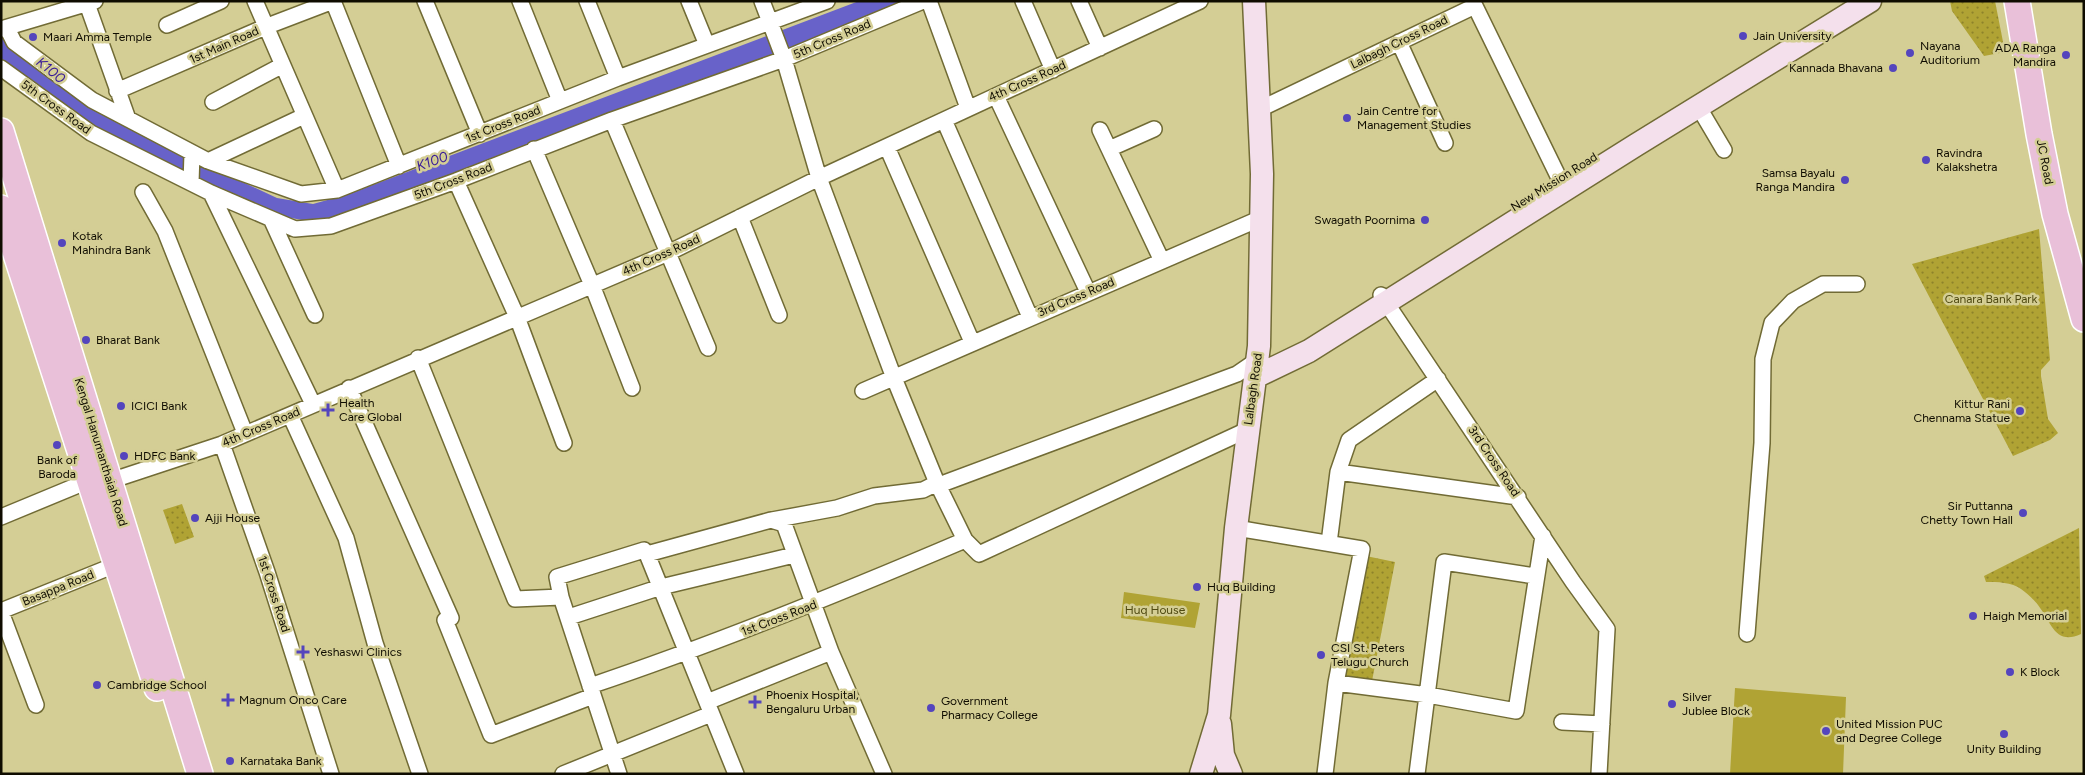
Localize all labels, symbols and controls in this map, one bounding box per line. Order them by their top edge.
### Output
street label: Lalbagh Cross Road [1348,12,1450,72]
street label: 5th Cross Road [791,16,873,62]
street label: 1st Main Road [187,23,261,67]
place label: Jain University [1753,29,1832,43]
place label: Maari Amma Temple [43,30,152,44]
marker: Jain University [1737,30,1749,42]
marker: Maari Amma Temple [27,31,39,43]
place label: Nayana Auditorium [1920,39,1980,67]
place label: ADA Ranga Mandira [1995,41,2056,69]
marker: Nayana Auditorium [1904,47,1916,59]
marker: ADA Ranga Mandira [2060,49,2072,61]
water label: K100 [33,54,69,87]
street label: 4th Cross Road [986,58,1068,104]
place label: Kannada Bhavana [1789,61,1883,75]
marker: Kannada Bhavana [1887,62,1899,74]
street label: 5th Cross Road [18,77,94,137]
street label: 1st Cross Road [464,103,542,145]
place label: Jain Centre for Management Studies [1357,104,1472,132]
marker: Jain Centre for Management Studies [1341,112,1353,124]
street label: JC Road [2034,138,2056,186]
place label: Ravindra Kalakshetra [1936,146,1997,174]
water label: K100 [414,148,450,175]
street label: New Mission Road [1508,150,1600,214]
marker: Ravindra Kalakshetra [1920,154,1932,166]
street label: 5th Cross Road [412,160,494,202]
place label: Samsa Bayalu Ranga Mandira [1756,166,1835,194]
marker: Samsa Bayalu Ranga Mandira [1839,174,1851,186]
place label: Swagath Poornima [1314,213,1415,227]
marker: Swagath Poornima [1419,214,1431,226]
place label: Kotak Mahindra Bank [72,229,151,257]
street label: 4th Cross Road [620,232,702,278]
marker: Kotak Mahindra Bank [56,237,68,249]
street label: 3rd Cross Road [1036,275,1116,319]
park label: Canara Bank Park [1945,292,2037,306]
place label: Bharat Bank [96,333,160,347]
marker: Bharat Bank [80,334,92,346]
street label: Lalbagh Road [1241,352,1265,426]
street label: Kengal Hanumanthaiah Road [72,376,130,528]
place label: Health Care Global [339,396,402,424]
place label: Kittur Rani Chennama Statue [1914,397,2010,425]
place label: ICICI Bank [131,399,187,413]
marker: ICICI Bank [115,400,127,412]
marker: Health Care Global [321,403,335,417]
street label: 4th Cross Road [220,404,302,450]
marker: Kittur Rani Chennama Statue [2014,405,2026,417]
street label: 3rd Cross Road [1465,423,1523,499]
marker: Bank of Baroda [51,439,63,451]
place label: HDFC Bank [134,449,196,463]
marker: HDFC Bank [118,450,130,462]
place label: Bank of Baroda [37,453,78,481]
place label: Sir Puttanna Chetty Town Hall [1921,499,2013,527]
marker: Sir Puttanna Chetty Town Hall [2017,507,2029,519]
place label: Ajji House [205,511,261,525]
marker: Ajji House [189,512,201,524]
street label: 1st Cross Road [255,554,293,634]
street label: Basappa Road [20,567,96,609]
place label: Huq Building [1207,580,1276,594]
marker: Huq Building [1191,581,1203,593]
street label: 1st Cross Road [739,597,819,639]
park label: Huq House [1125,603,1186,617]
place label: Haigh Memorial [1983,609,2067,623]
marker: Haigh Memorial [1967,610,1979,622]
place label: CSI St. Peters Telugu Church [1331,641,1409,669]
marker: Yeshaswi Clinics [296,645,310,659]
place label: Yeshaswi Clinics [314,645,402,659]
marker: CSI St. Peters Telugu Church [1315,649,1327,661]
place label: K Block [2020,665,2060,679]
marker: K Block [2004,666,2016,678]
place label: Cambridge School [107,678,207,692]
marker: Cambridge School [91,679,103,691]
place label: Phoenix Hospital, Bengaluru Urban [766,688,859,716]
place label: Silver Jublee Block [1682,690,1750,718]
marker: Magnum Onco Care [221,693,235,707]
place label: Magnum Onco Care [239,693,347,707]
place label: Government Pharmacy College [941,694,1038,722]
marker: Phoenix Hospital, Bengaluru Urban [748,695,762,709]
marker: Silver Jublee Block [1666,698,1678,710]
marker: Government Pharmacy College [925,702,937,714]
place label: United Mission PUC and Degree College [1836,717,1943,745]
marker: United Mission PUC and Degree College [1820,725,1832,737]
marker: Unity Building [1998,728,2010,740]
place label: Unity Building [1967,742,2041,756]
place label: Karnataka Bank [240,754,322,768]
marker: Karnataka Bank [224,755,236,767]

